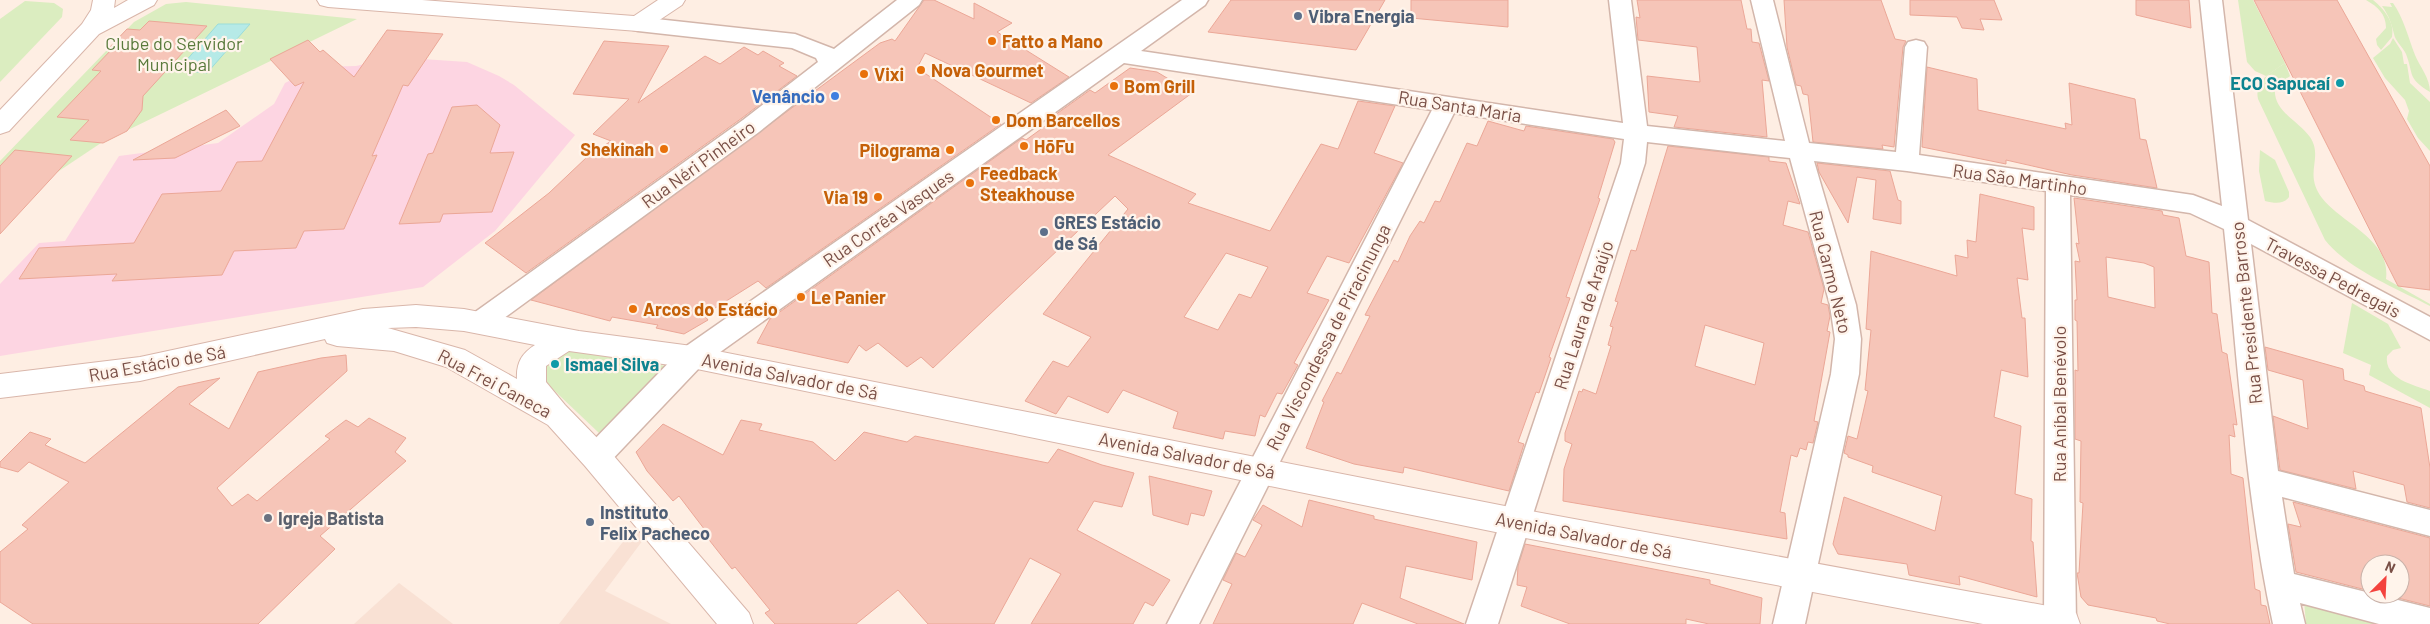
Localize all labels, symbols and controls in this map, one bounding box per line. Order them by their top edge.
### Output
place label: Vibra Energia [1308,5,1415,27]
marker: Vibra Energia [1292,10,1304,22]
place label: Fatto a Mano [1002,30,1103,52]
park label: Clube do Servidor Municipal [105,32,243,75]
marker: Fatto a Mano [986,35,998,47]
place label: Nova Gourmet [931,59,1044,81]
place label: Vixi [874,63,904,85]
marker: Nova Gourmet [915,64,927,76]
marker: Vixi [858,68,870,80]
place label: ECO Sapucaí [2230,72,2331,94]
place label: Bom Grill [1124,75,1195,97]
marker: ECO Sapucaí [2334,77,2346,89]
marker: Bom Grill [1108,80,1120,92]
place label: Venâncio [752,85,825,107]
street label: Rua Santa Maria [1397,85,1523,127]
marker: Venâncio [829,90,841,102]
place label: Dom Barcellos [1006,109,1120,131]
marker: Dom Barcellos [990,114,1002,126]
street label: Rua Néri Pinheiro [637,115,759,213]
place label: HōFu [1034,135,1074,157]
place label: Shekinah [580,138,654,160]
place label: Pilograma [859,139,940,161]
marker: HōFu [1018,140,1030,152]
marker: Shekinah [658,143,670,155]
marker: Pilograma [944,144,956,156]
street label: Rua São Martinho [1951,159,2089,199]
place label: Feedback Steakhouse [980,162,1075,205]
street label: Rua Corrêa Vasques [818,165,958,271]
marker: Feedback Steakhouse [964,177,976,189]
place label: Via 19 [823,186,868,208]
marker: Via 19 [872,191,884,203]
street label: Rua Carmo Neto [1805,208,1857,336]
place label: GRES Estácio de Sá [1054,211,1161,254]
street label: Rua Viscondessa de Piracinunga [1261,220,1395,454]
street label: Rua Presidente Barroso [2225,221,2267,405]
marker: GRES Estácio de Sá [1038,226,1050,238]
street label: Travessa Pedregais [2261,232,2405,322]
street label: Rua Laura de Araújo [1549,238,1617,392]
place label: Le Panier [811,286,886,308]
marker: Le Panier [795,291,807,303]
place label: Arcos do Estácio [643,298,778,320]
marker: Arcos do Estácio [627,303,639,315]
street label: Rua Aníbal Benévolo [2048,326,2070,482]
street label: Rua Estácio de Sá [87,340,227,386]
street label: Rua Frei Caneca [434,344,556,422]
street label: Avenida Salvador de Sá [700,348,880,404]
place label: Ismael Silva [565,353,659,375]
marker: Ismael Silva [549,358,561,370]
street label: Avenida Salvador de Sá [1097,427,1277,483]
place label: Instituto Felix Pacheco [600,501,710,544]
place label: Igreja Batista [278,507,384,529]
street label: Avenida Salvador de Sá [1494,507,1674,563]
marker: Igreja Batista [262,512,274,524]
marker: Instituto Felix Pacheco [584,516,596,528]
north arrow [2360,554,2410,604]
text: N [2383,557,2398,576]

